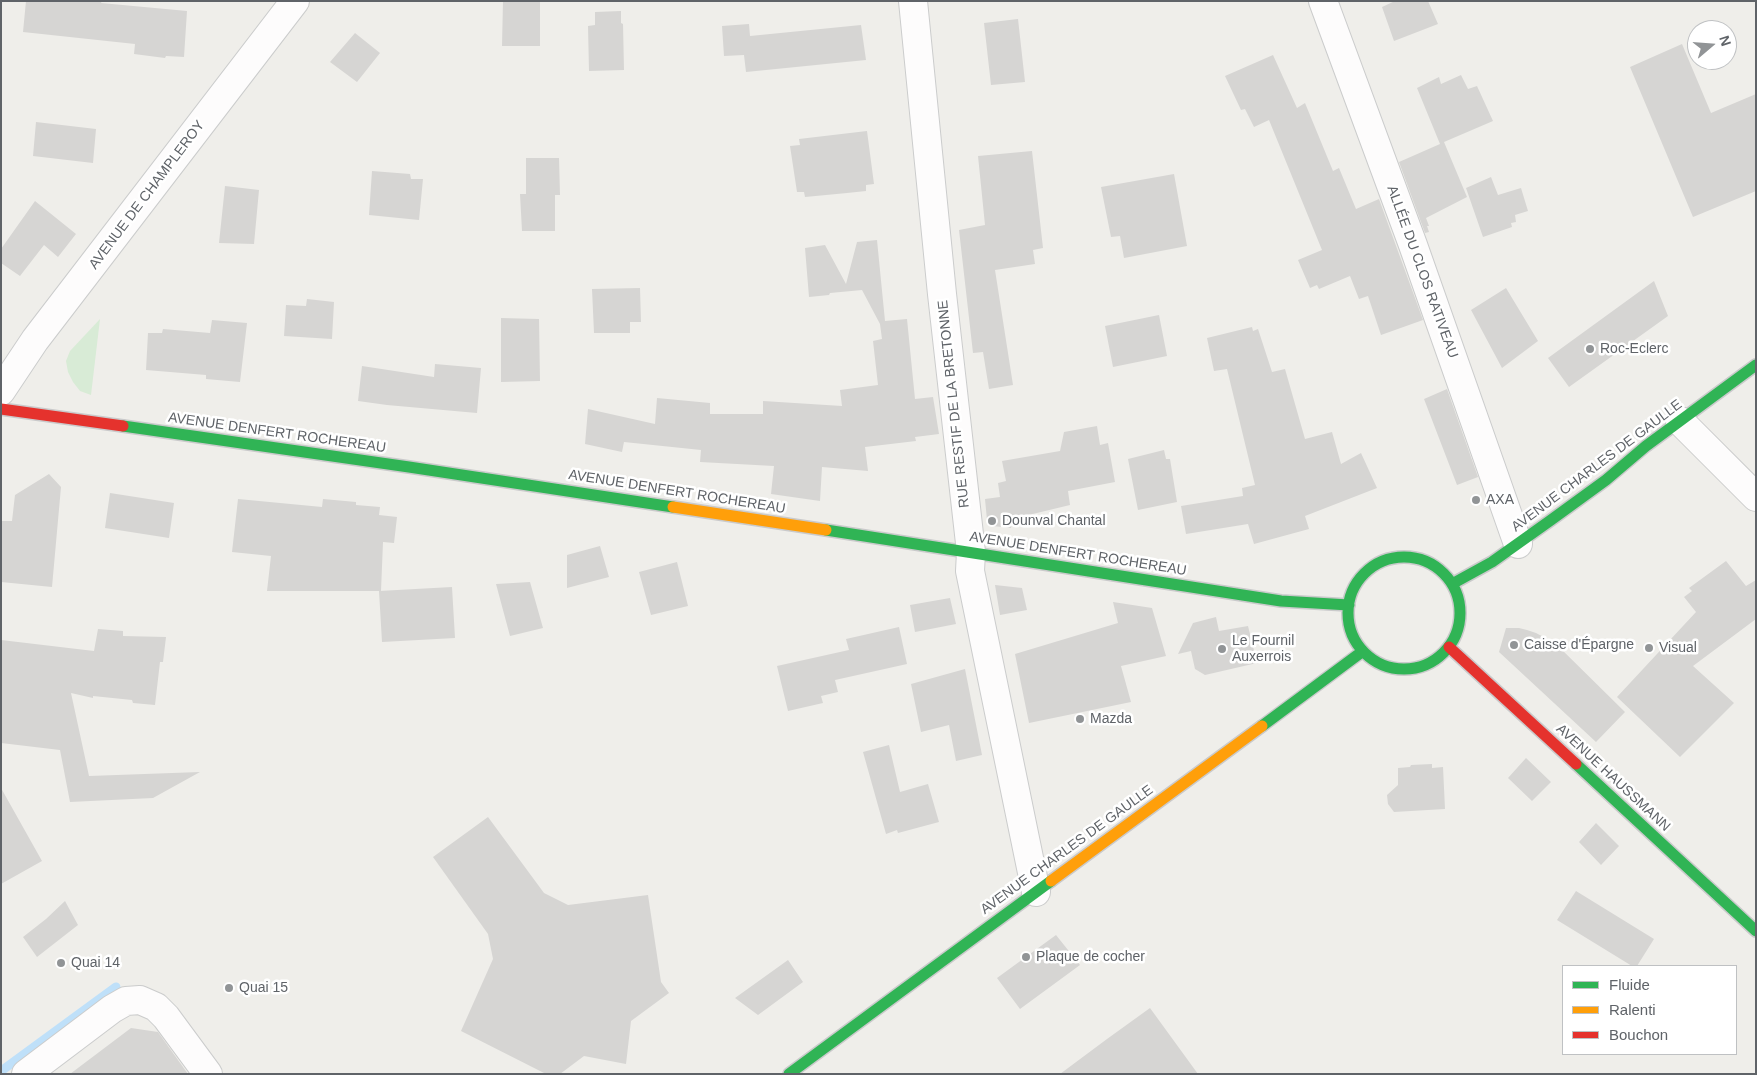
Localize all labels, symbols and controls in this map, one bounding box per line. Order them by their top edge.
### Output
north arrow [1687,20,1737,70]
text: N [1716,33,1734,48]
street label: AVENUE DE CHAMPLEROY [86,117,208,273]
street label: ALLÉE DU CLOS RATIVEAU [1383,183,1461,361]
street label: RUE RESTIF DE LA BRETONNE [935,299,973,509]
place label: Roc-Eclerc [1600,341,1668,357]
marker: Roc-Eclerc [1584,343,1596,355]
street label: AVENUE CHARLES DE GAULLE [1508,396,1686,536]
street label: AVENUE DENFERT ROCHEREAU [167,409,387,457]
street label: AVENUE DENFERT ROCHEREAU [567,467,787,517]
place label: AXA [1486,492,1514,508]
marker: AXA [1470,494,1482,506]
place label: Dounval Chantal [1002,513,1106,529]
marker: Dounval Chantal [986,515,998,527]
street label: AVENUE DENFERT ROCHEREAU [968,529,1188,579]
place label: Le Fournil Auxerrois [1232,633,1294,666]
place label: Caisse d'Épargne [1524,637,1634,653]
marker: Caisse d'Épargne [1508,639,1520,651]
place label: Visual [1659,640,1697,656]
marker: Visual [1643,642,1655,654]
marker: Le Fournil Auxerrois [1216,643,1228,655]
place label: Mazda [1090,711,1132,727]
marker: Mazda [1074,713,1086,725]
street label: AVENUE HAUSSMANN [1552,721,1674,835]
street label: AVENUE CHARLES DE GAULLE [978,782,1156,918]
place label: Plaque de cocher [1036,949,1145,965]
marker: Plaque de cocher [1020,951,1032,963]
place label: Quai 14 [71,955,120,971]
marker: Quai 14 [55,957,67,969]
legend [1562,965,1737,1055]
text: Fluide [1609,976,1650,993]
place label: Quai 15 [239,980,288,996]
marker: Quai 15 [223,982,235,994]
text: Ralenti [1609,1001,1656,1018]
text: Bouchon [1609,1026,1668,1043]

